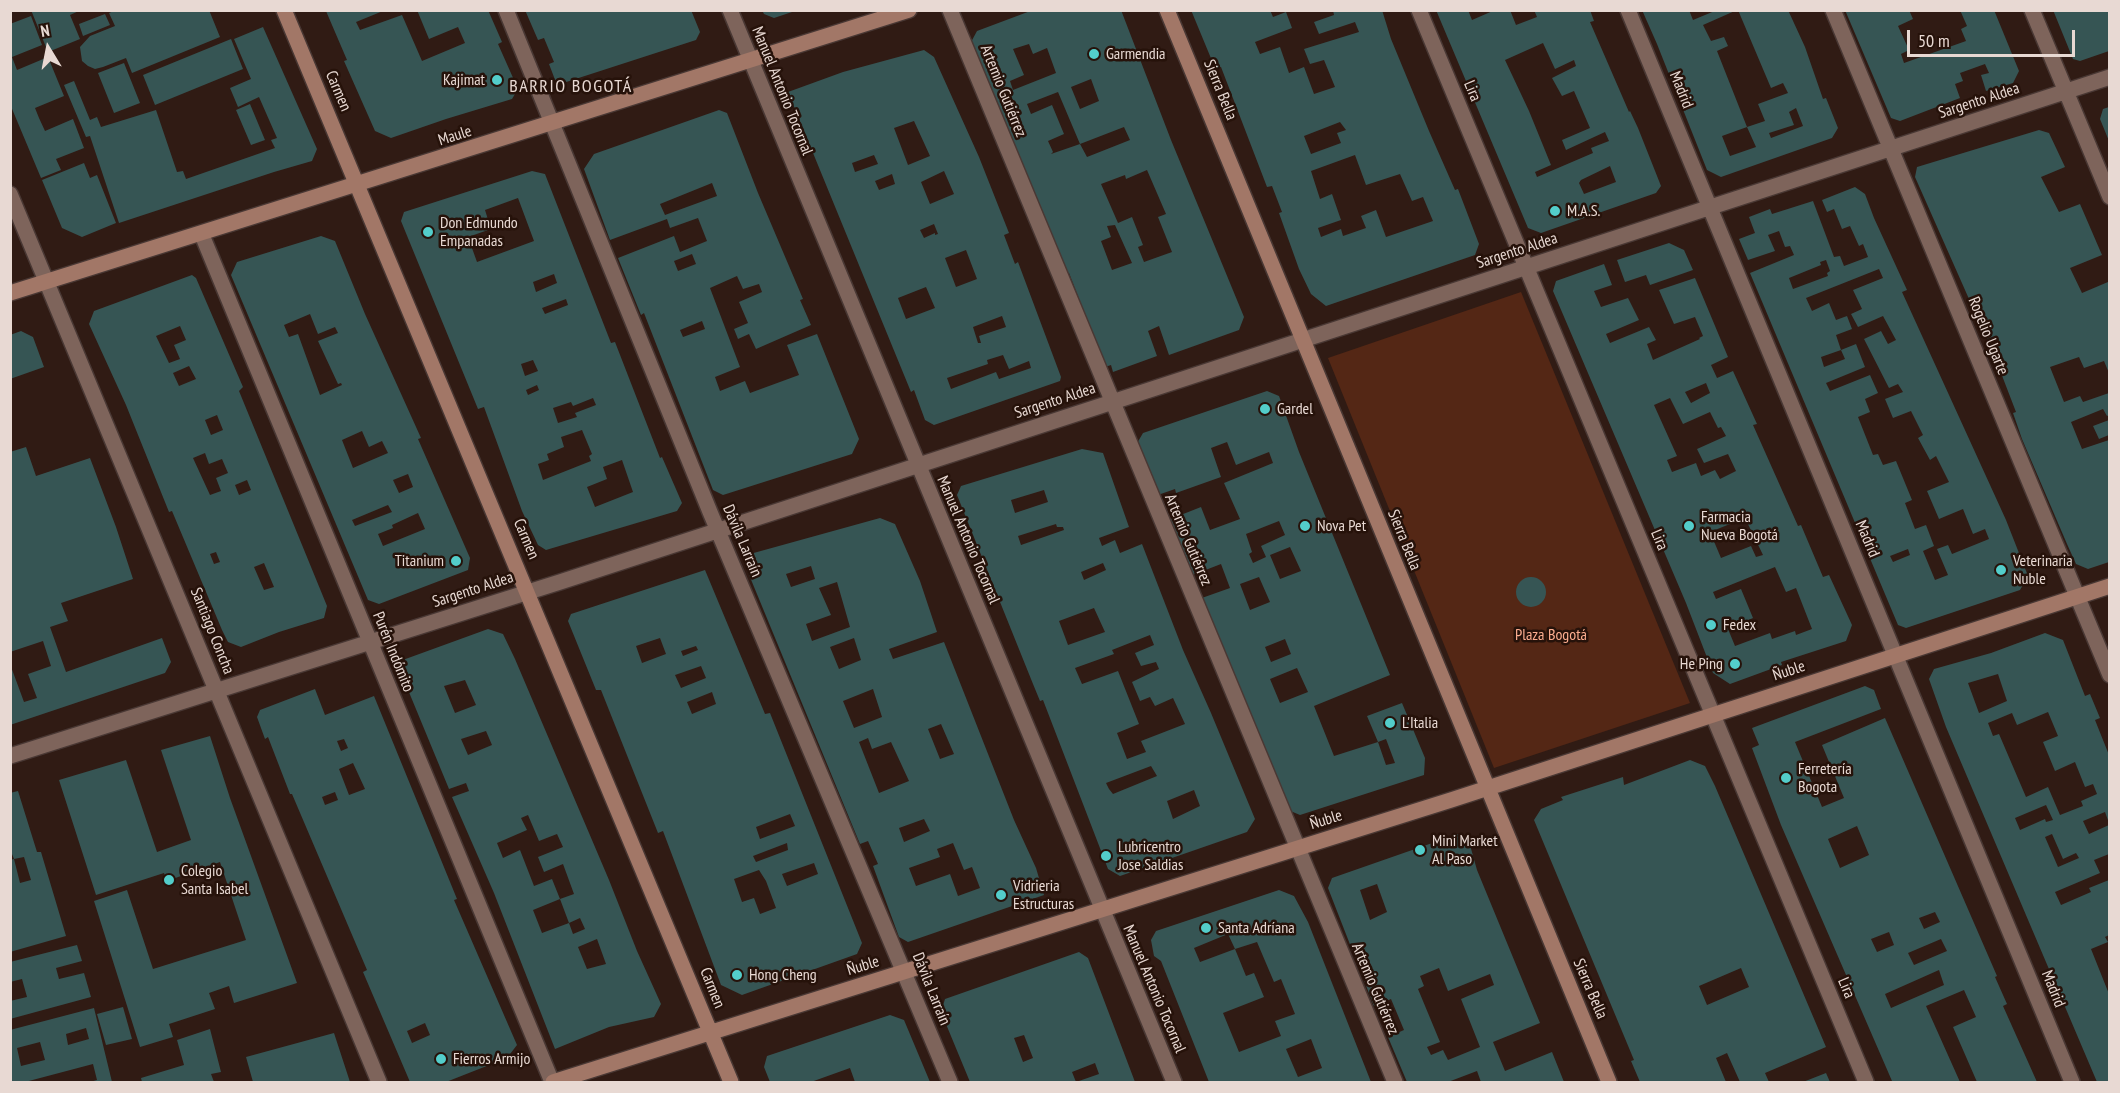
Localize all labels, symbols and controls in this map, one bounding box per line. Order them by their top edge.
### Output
north arrow [18,18,78,78]
scale bar [1910,18,2078,56]
text: N [39,20,51,41]
street label: Manuel Antonio Tocornal [747,24,817,158]
text: 50 m [1918,29,1950,52]
street label: Artemio Gutiérrez [976,42,1030,140]
place label: Garmendia [1106,44,1166,64]
marker: Garmendia [1087,47,1101,61]
street label: Sierra Bella [1199,57,1241,123]
street label: Carmen [321,68,355,114]
street label: Madrid [1665,69,1697,111]
place label: Kajimat [443,70,485,90]
marker: Kajimat [490,73,504,87]
district label: BARRIO BOGOTÁ [509,76,633,98]
street label: Lira [1459,78,1485,104]
street label: Sargento Aldea [1936,79,2022,123]
street label: Maule [436,122,474,150]
place label: M.A.S. [1567,201,1600,221]
marker: M.A.S. [1548,204,1562,218]
place label: Don Edmundo Empanadas [440,213,518,251]
marker: Don Edmundo Empanadas [421,225,435,239]
street label: Sargento Aldea [1474,229,1560,273]
street label: Rogelio Ugarte [1964,294,2012,378]
street label: Sargento Aldea [1012,379,1098,423]
place label: Gardel [1277,399,1313,419]
marker: Gardel [1258,402,1272,416]
street label: Manuel Antonio Tocornal [932,473,1004,607]
street label: Artemio Gutiérrez [1160,491,1216,589]
street label: Dávila Larraín [718,502,766,580]
street label: Sierra Bella [1383,507,1425,573]
place label: Farmacia Nueva Bogotá [1701,507,1778,545]
street label: Carmen [509,516,543,562]
place label: Nova Pet [1317,516,1366,536]
street label: Madrid [1851,518,1883,560]
marker: Nova Pet [1298,519,1312,533]
marker: Farmacia Nueva Bogotá [1682,519,1696,533]
street label: Lira [1646,527,1672,553]
place label: Titanium [395,551,444,571]
place label: Veterinaria Nuble [2013,551,2073,589]
marker: Titanium [449,554,463,568]
marker: Veterinaria Nuble [1994,563,2008,577]
street label: Sargento Aldea [430,568,516,612]
street label: Santiago Concha [186,585,238,677]
street label: Purén Indómito [368,609,418,695]
place label: Fedex [1723,615,1756,635]
marker: Fedex [1704,618,1718,632]
park label: Plaza Bogotá [1515,625,1587,645]
place label: He Ping [1680,654,1723,674]
marker: He Ping [1728,657,1742,671]
street label: Ñuble [1770,657,1808,685]
place label: L'Italia [1402,713,1438,733]
marker: L'Italia [1383,716,1397,730]
place label: Ferretería Bogota [1798,759,1852,797]
marker: Ferretería Bogota [1779,771,1793,785]
street label: Ñuble [1307,806,1345,834]
place label: Mini Market Al Paso [1432,831,1498,869]
place label: Lubricentro Jose Saldias [1118,837,1183,875]
marker: Mini Market Al Paso [1413,843,1427,857]
marker: Lubricentro Jose Saldias [1099,849,1113,863]
place label: Colegio Santa Isabel [181,861,248,899]
marker: Colegio Santa Isabel [162,873,176,887]
place label: Vidrieria Estructuras [1013,876,1074,914]
marker: Vidrieria Estructuras [994,888,1008,902]
place label: Santa Adríana [1218,918,1295,938]
marker: Santa Adríana [1199,921,1213,935]
street label: Manuel Antonio Tocornal [1118,922,1190,1056]
street label: Artemio Gutiérrez [1347,940,1403,1038]
street label: Dávila Larraín [908,950,954,1028]
street label: Ñuble [844,952,882,980]
street label: Sierra Bella [1569,956,1611,1022]
street label: Carmen [695,965,729,1011]
place label: Hong Cheng [749,965,817,985]
marker: Hong Cheng [730,968,744,982]
street label: Madrid [2037,968,2069,1010]
street label: Lira [1833,975,1859,1001]
place label: Fierros Armijo [453,1049,530,1069]
marker: Fierros Armijo [434,1052,448,1066]

